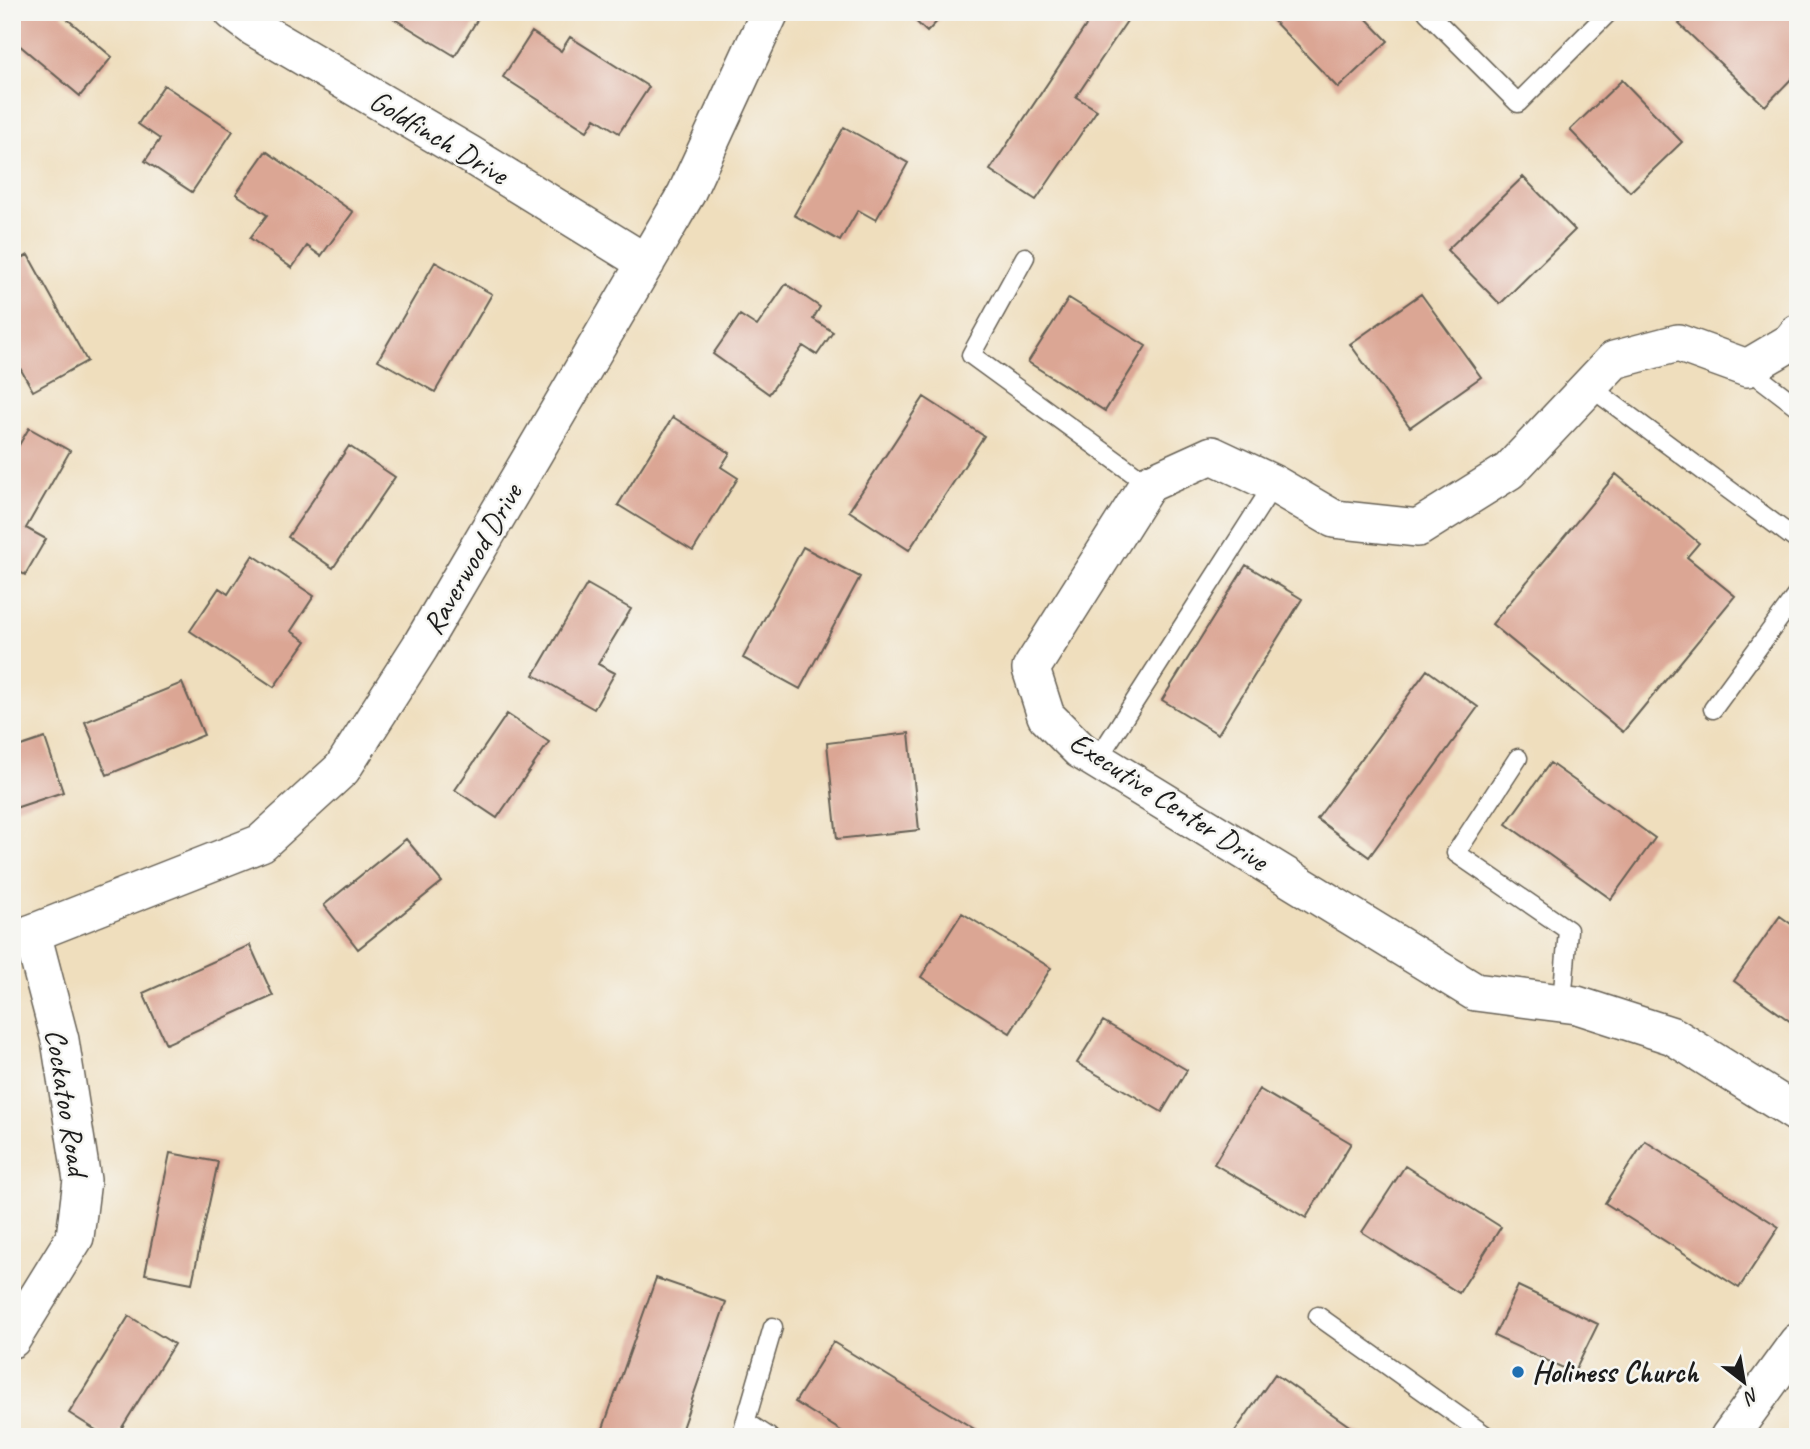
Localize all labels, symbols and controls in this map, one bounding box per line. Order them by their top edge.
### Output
street label: Goldfinch Drive [363,81,517,194]
street label: Raverwood Drive [414,475,532,641]
street label: Executive Center Drive [1063,723,1277,880]
street label: Cockatoo Road [37,1026,98,1182]
north arrow [1708,1348,1778,1418]
place label: Holiness Church [1532,1353,1699,1391]
marker: Holiness Church [1510,1364,1526,1380]
text: N [1738,1382,1763,1411]

